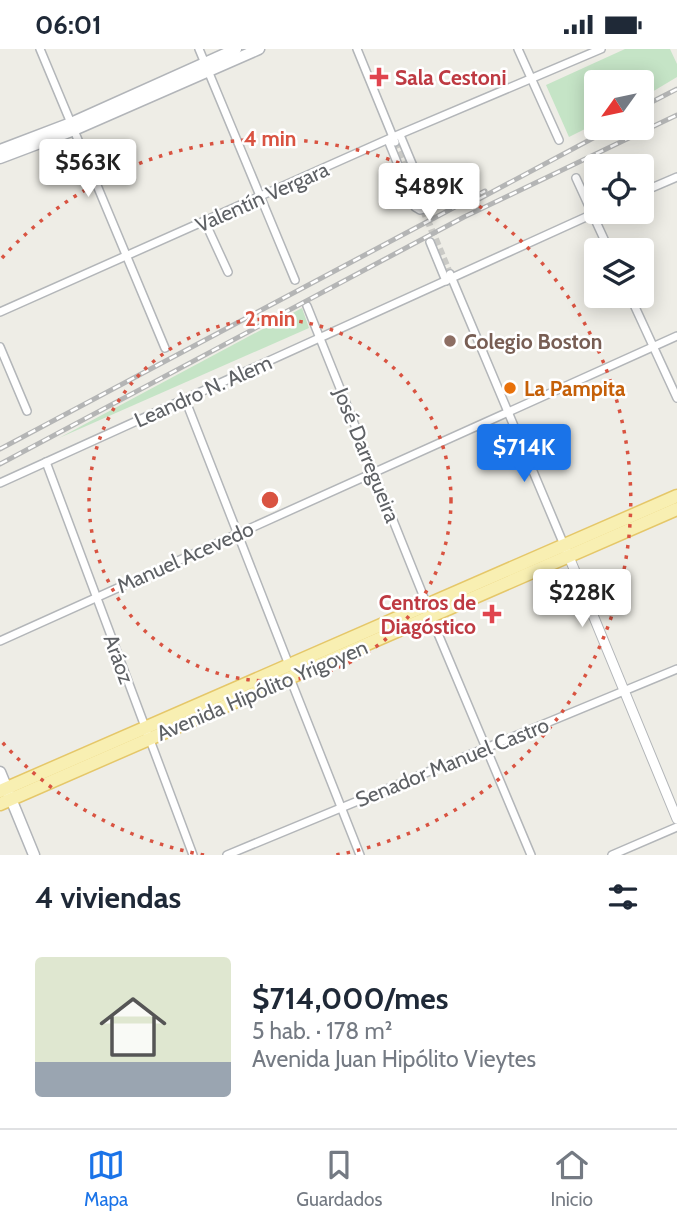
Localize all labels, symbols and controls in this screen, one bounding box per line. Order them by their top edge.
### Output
text: 06:01 [35,9,102,41]
place label: Sala Cestoni [395,65,506,90]
marker: Sala Cestoni [369,67,389,87]
north arrow [584,70,654,140]
map controls [584,70,654,308]
text: 4 min [244,126,296,151]
pin: $563K [39,139,137,199]
text: $563K [55,148,121,176]
button: locate [584,154,654,224]
street label: Valentín Vergara [192,156,332,238]
pin: $489K [380,163,478,223]
text: $489K [395,172,463,200]
button: layers [584,238,654,308]
text: 2 min [245,306,295,331]
place label: Colegio Boston [464,329,602,354]
marker: Colegio Boston [442,333,458,349]
street label: Leandro N. Alem [130,350,276,432]
place label: La Pampita [524,376,626,401]
marker: La Pampita [502,380,518,396]
street label: José Darregueira [328,383,405,526]
pin: $714K [475,425,573,484]
text: $714K [493,433,555,461]
centre of rings [258,488,282,512]
street label: Manuel Acevedo [113,516,257,598]
pin: $228K [533,569,631,629]
text: $228K [549,578,615,606]
place label: Centros de Diagóstico [379,590,476,639]
marker: Centros de Diagóstico [482,604,502,624]
street label: Aráoz [99,631,139,687]
street label: Avenida Hipólito Yrigoyen [153,634,371,746]
street label: Senador Manuel Castro [352,712,552,812]
icon: filters [604,878,642,916]
text: 4 viviendas [35,879,181,916]
text: $714,000/mes [252,980,448,1017]
icon: home [91,985,175,1069]
text: 5 hab. · 178 m² [252,1017,392,1045]
text: Avenida Juan Hipólito Vieytes [252,1045,536,1073]
tab: Mapa [84,1146,128,1211]
tab: Guardados [296,1146,382,1211]
tab: Inicio [550,1146,593,1211]

